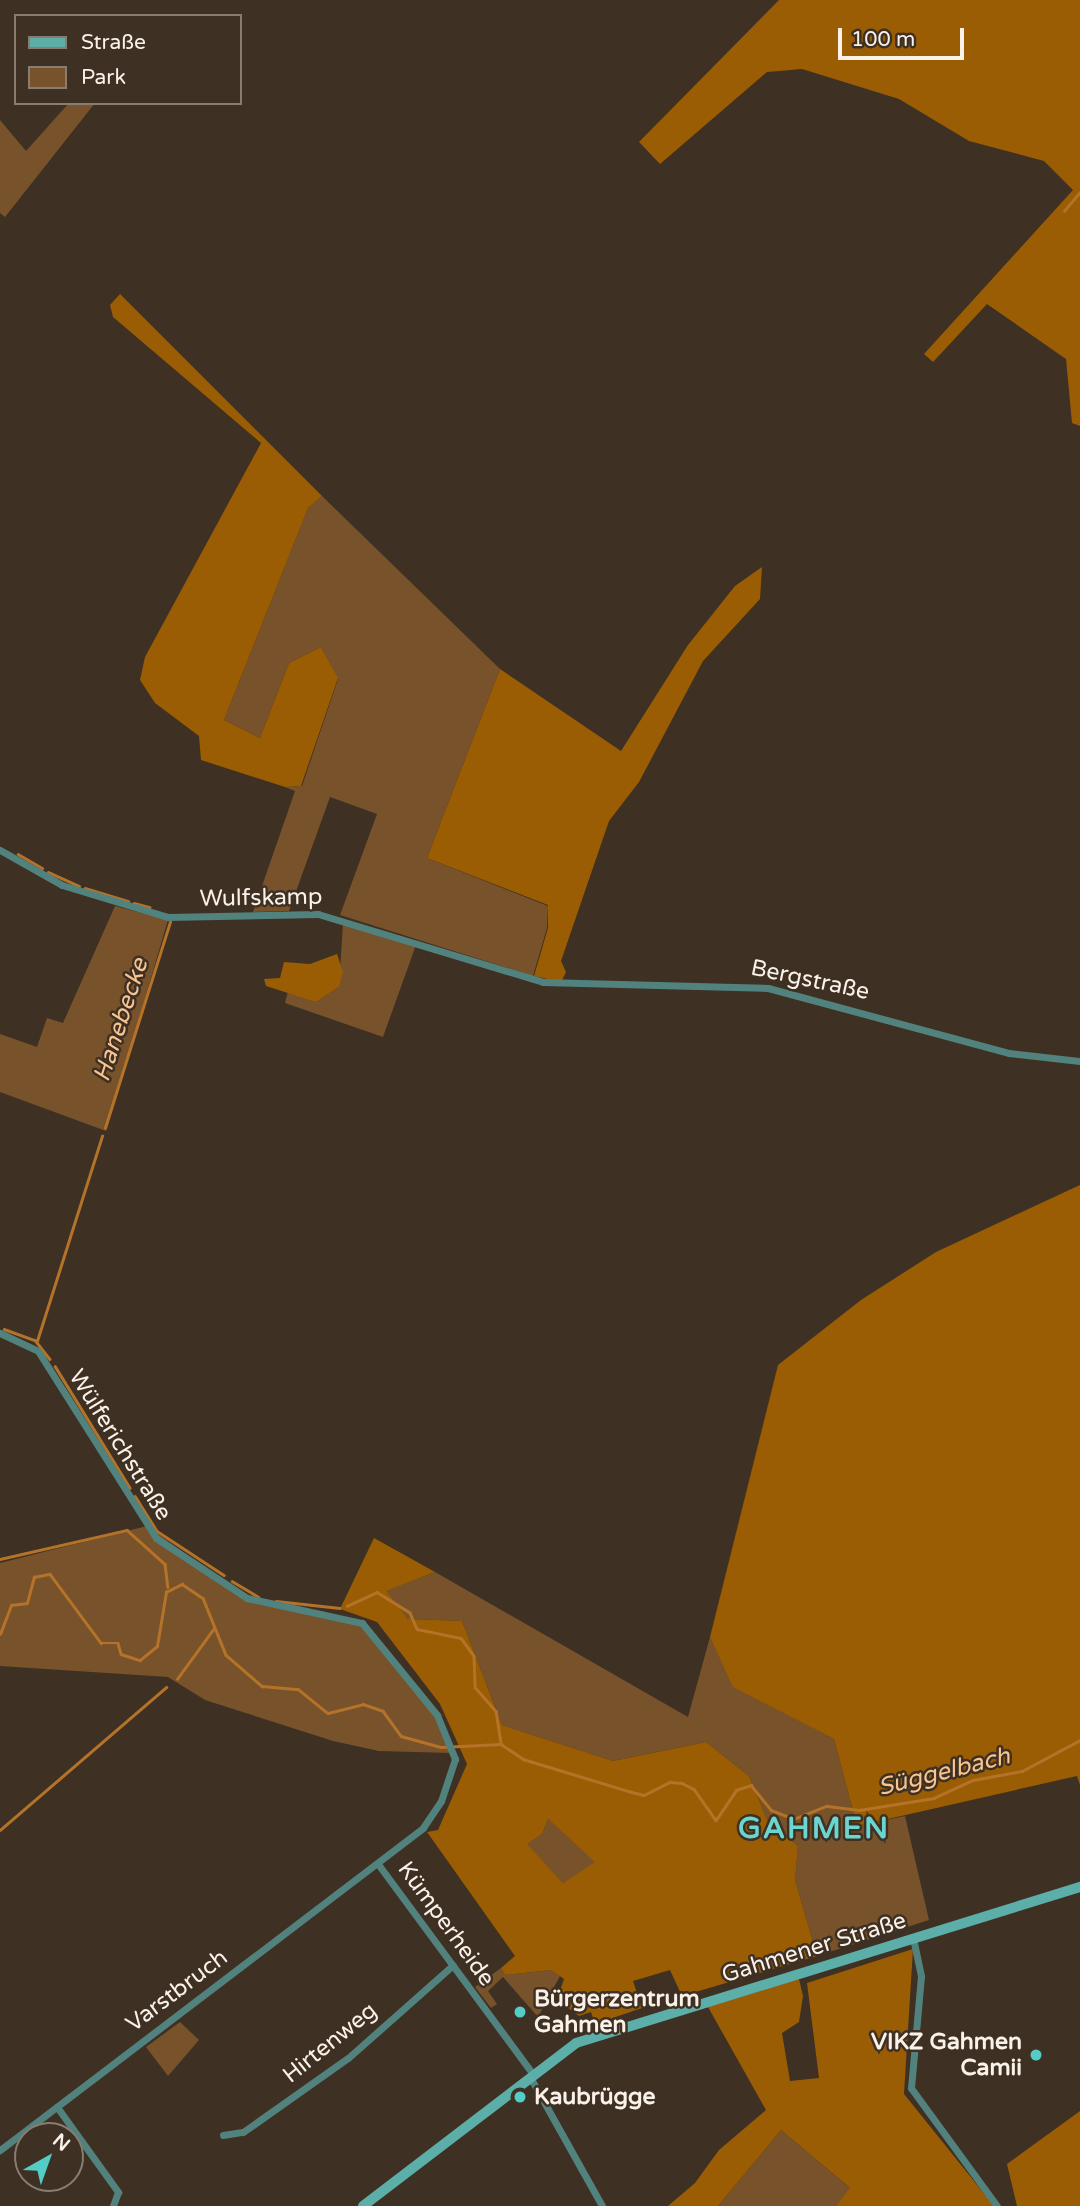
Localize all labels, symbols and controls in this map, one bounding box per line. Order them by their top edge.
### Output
legend [14,14,242,105]
scale bar [842,14,968,58]
text: 100 m [851,27,915,52]
text: Straße [81,30,146,55]
text: Park [81,65,126,90]
street label: Wulfskamp [199,883,323,913]
street label: Bergstraße [748,954,872,1006]
water label: Hanebecke [88,955,154,1085]
street label: Wülferichstraße [63,1365,177,1525]
water label: Süggelbach [875,1742,1013,1802]
district label: GAHMEN [739,1811,889,1847]
street label: Kümperheide [392,1856,500,1992]
street label: Gahmener Straße [718,1907,910,1989]
street label: Varstbruch [121,1944,233,2038]
place label: Bürgerzentrum Gahmen [534,1985,700,2039]
street label: Hirtenweg [278,1997,382,2089]
marker: Bürgerzentrum Gahmen [512,2004,528,2020]
place label: VIKZ Gahmen Camii [871,2028,1022,2082]
marker: VIKZ Gahmen Camii [1028,2047,1044,2063]
place label: Kaubrügge [534,2083,656,2111]
marker: Kaubrügge [512,2089,528,2105]
north arrow [14,2122,84,2192]
text: N [48,2129,74,2156]

